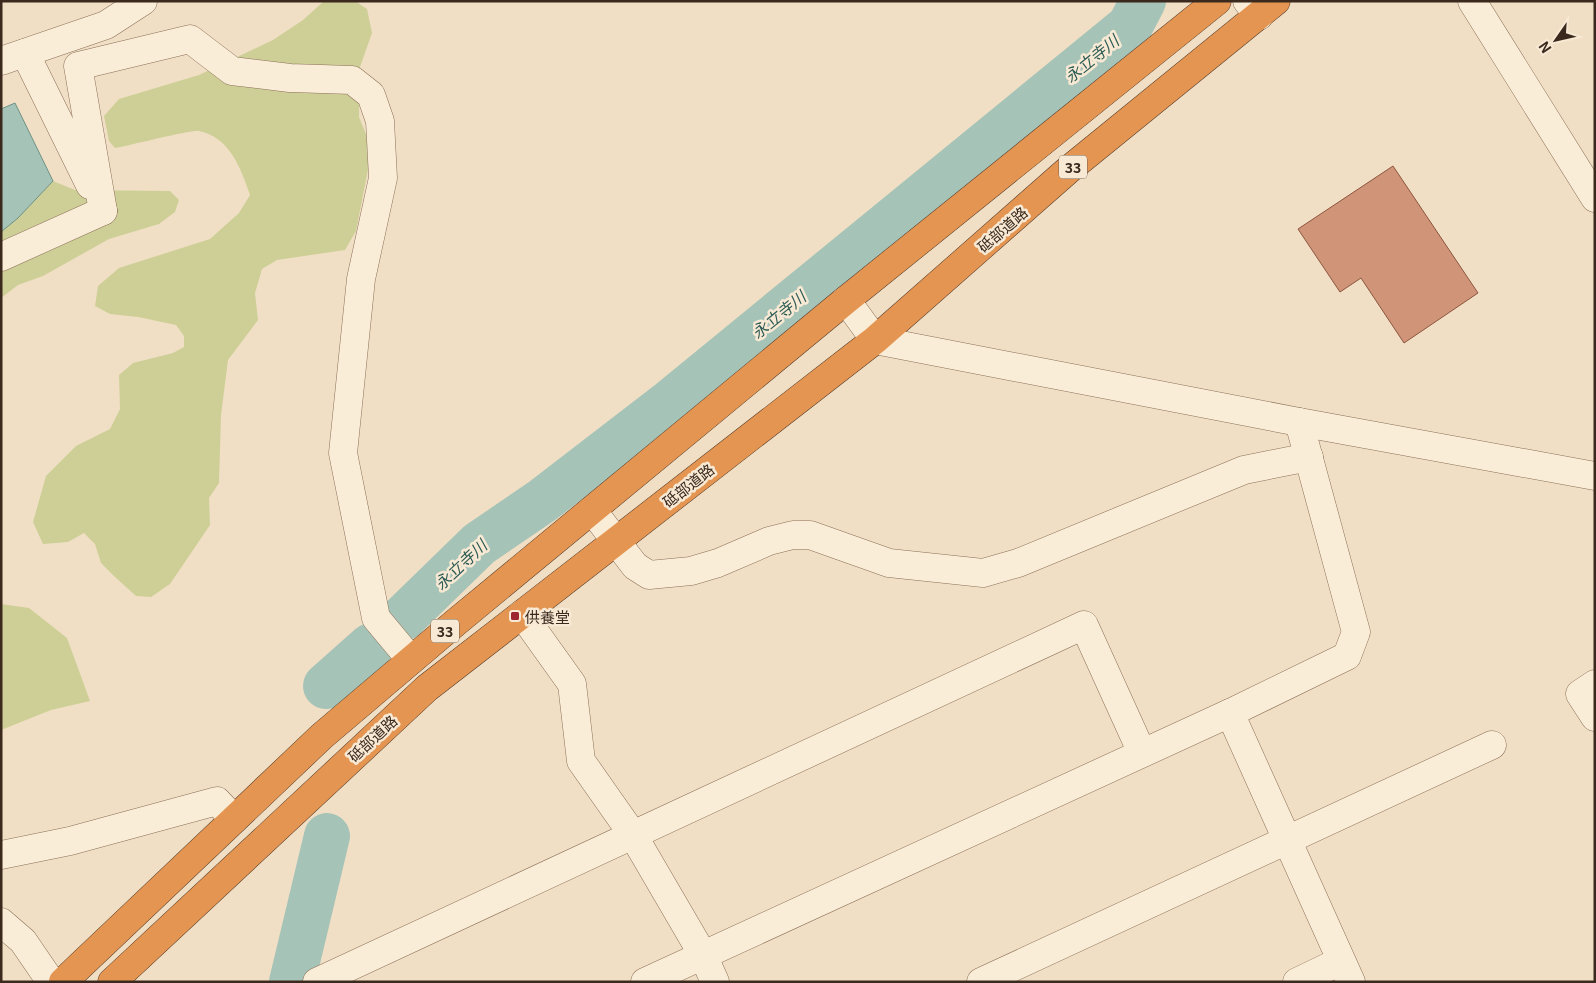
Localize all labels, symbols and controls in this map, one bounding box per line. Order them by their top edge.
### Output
north arrow [1531,15,1581,65]
water label: 永立寺川 [1059,27,1125,87]
text: N [1533,38,1556,58]
road number: 33 [1059,156,1087,178]
street label: 砥部道路 [972,201,1032,257]
water label: 永立寺川 [746,283,812,343]
street label: 砥部道路 [658,458,718,512]
water label: 永立寺川 [428,532,493,595]
place label: 供養堂 [525,606,570,627]
marker: 供養堂 [509,610,521,622]
road number: 33 [431,620,459,642]
street label: 砥部道路 [343,710,401,766]

